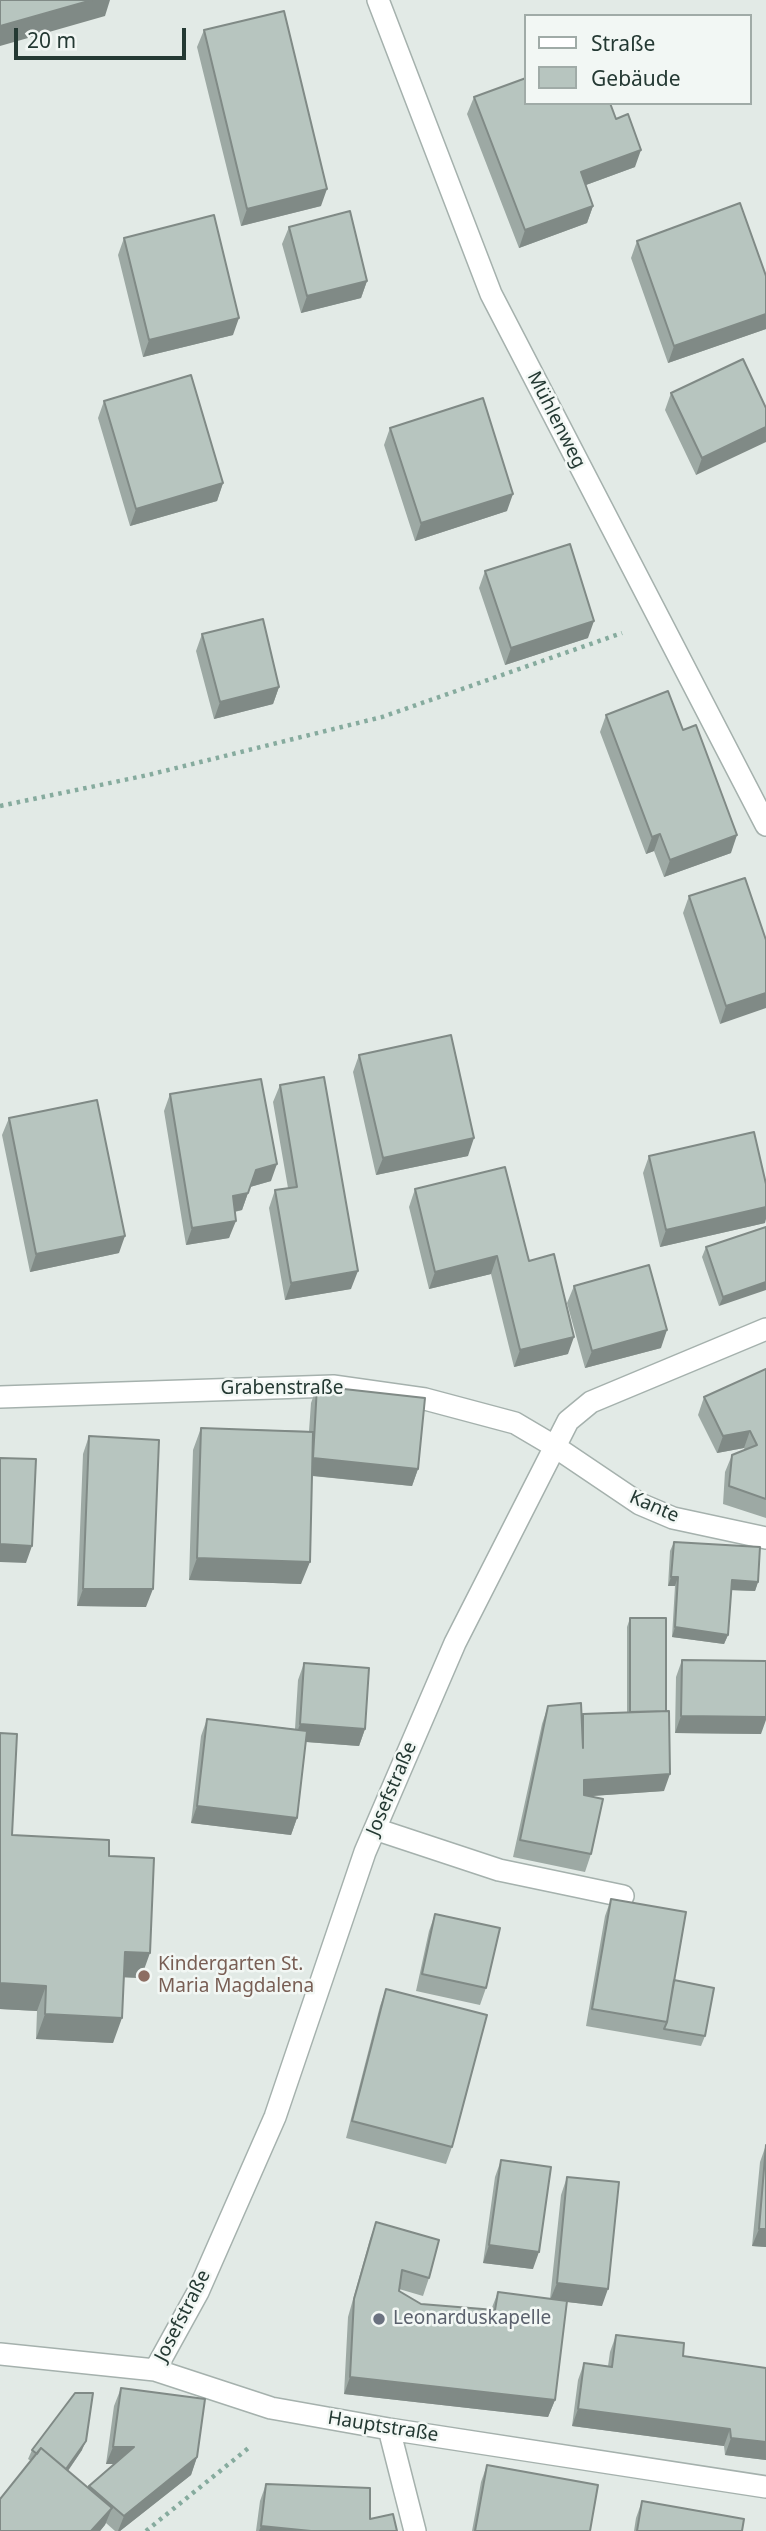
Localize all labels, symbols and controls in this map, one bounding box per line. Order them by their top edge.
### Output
scale bar [18,14,189,58]
legend [524,14,752,105]
text: 20 m [27,26,76,54]
text: Straße [591,29,655,57]
text: Gebäude [591,64,681,92]
street label: Mühlenweg [522,368,590,472]
street label: Grabenstraße [221,1378,343,1400]
street label: Kante [626,1486,682,1528]
street label: Josefstraße [362,1739,422,1839]
place label: Kindergarten St. Maria Magdalena [158,1954,314,1998]
marker: Kindergarten St. Maria Magdalena [136,1968,152,1984]
street label: Josefstraße [150,2266,216,2366]
place label: Leonarduskapelle [393,2308,551,2330]
marker: Leonarduskapelle [371,2311,387,2327]
street label: Hauptstraße [326,2407,440,2447]

